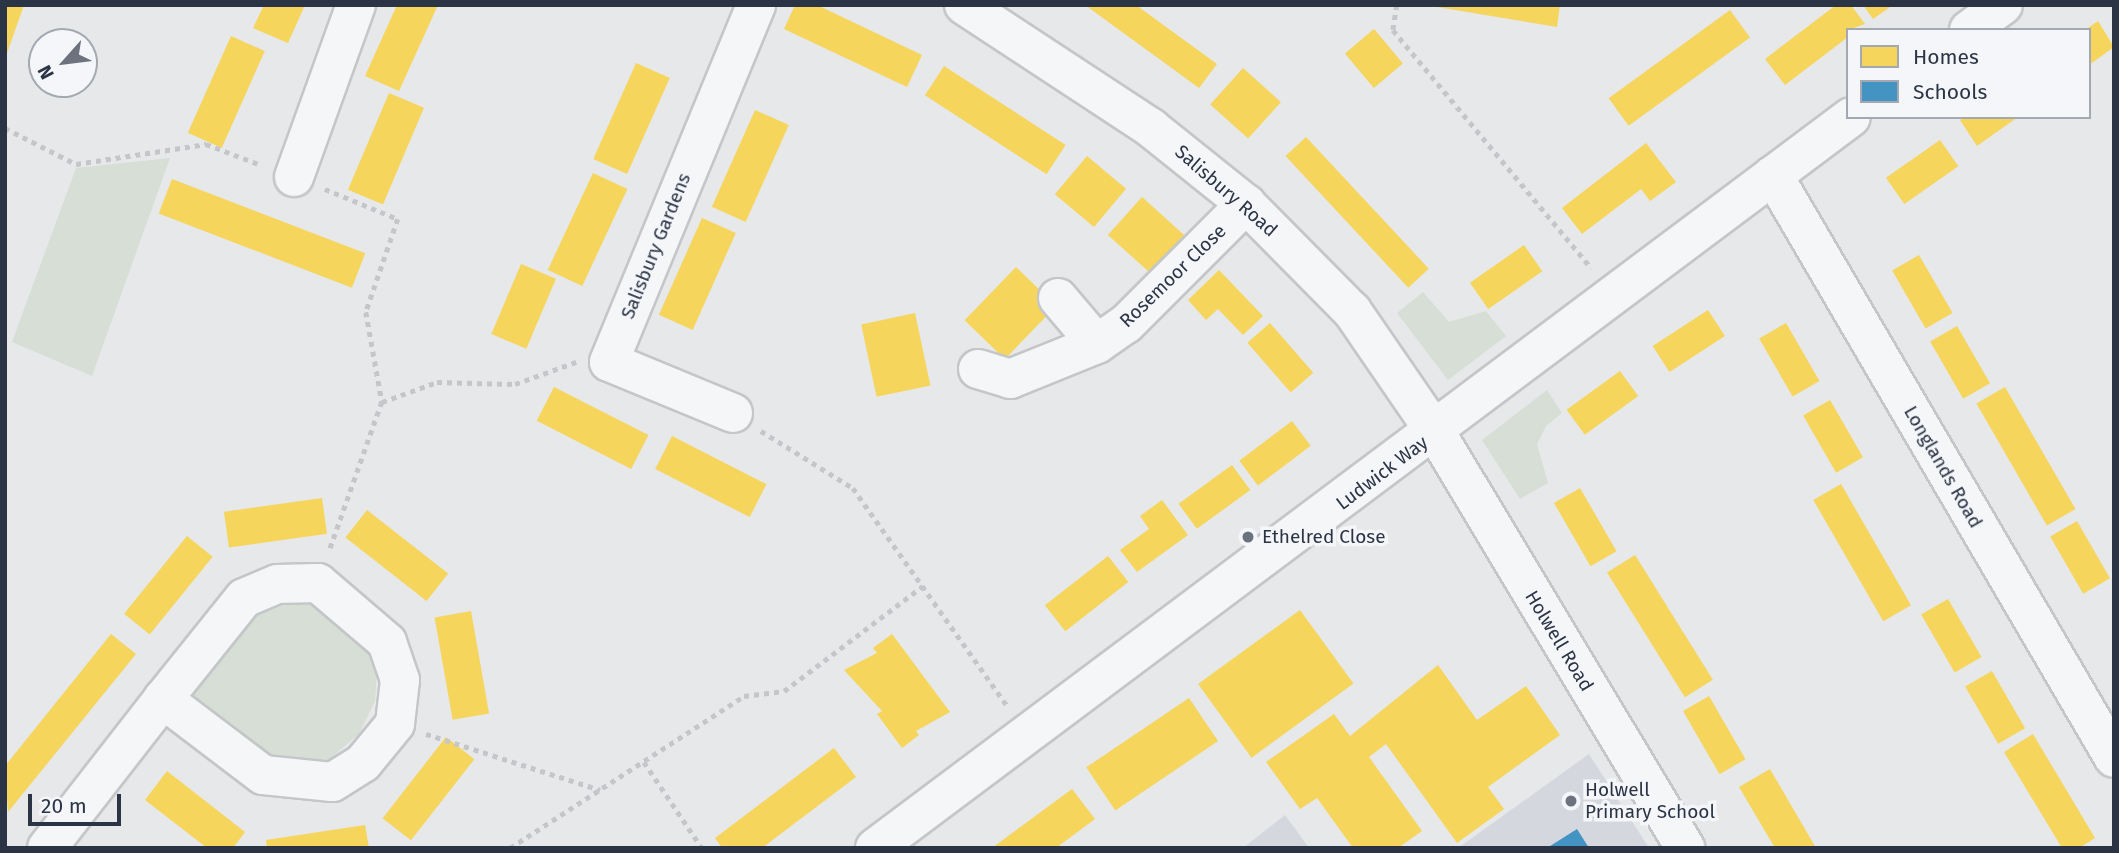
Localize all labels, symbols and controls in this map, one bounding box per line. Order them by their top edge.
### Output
north arrow [28,28,98,98]
legend [1846,28,2091,119]
text: Homes [1913,44,1979,70]
text: N [33,61,59,83]
text: Schools [1913,79,1987,105]
street label: Salisbury Road [1170,140,1282,242]
street label: Salisbury Gardens [616,170,696,322]
street label: Rosemoor Close [1115,220,1231,332]
street label: Longlands Road [1899,402,1987,532]
street label: Ludwick Way [1332,431,1432,515]
place label: Ethelred Close [1262,526,1386,548]
marker: Ethelred Close [1240,529,1256,545]
street label: Holwell Road [1520,586,1598,696]
place label: Holwell Primary School [1585,779,1715,823]
scale bar [32,780,124,824]
text: 20 m [41,793,87,819]
marker: Holwell Primary School [1563,793,1579,809]

